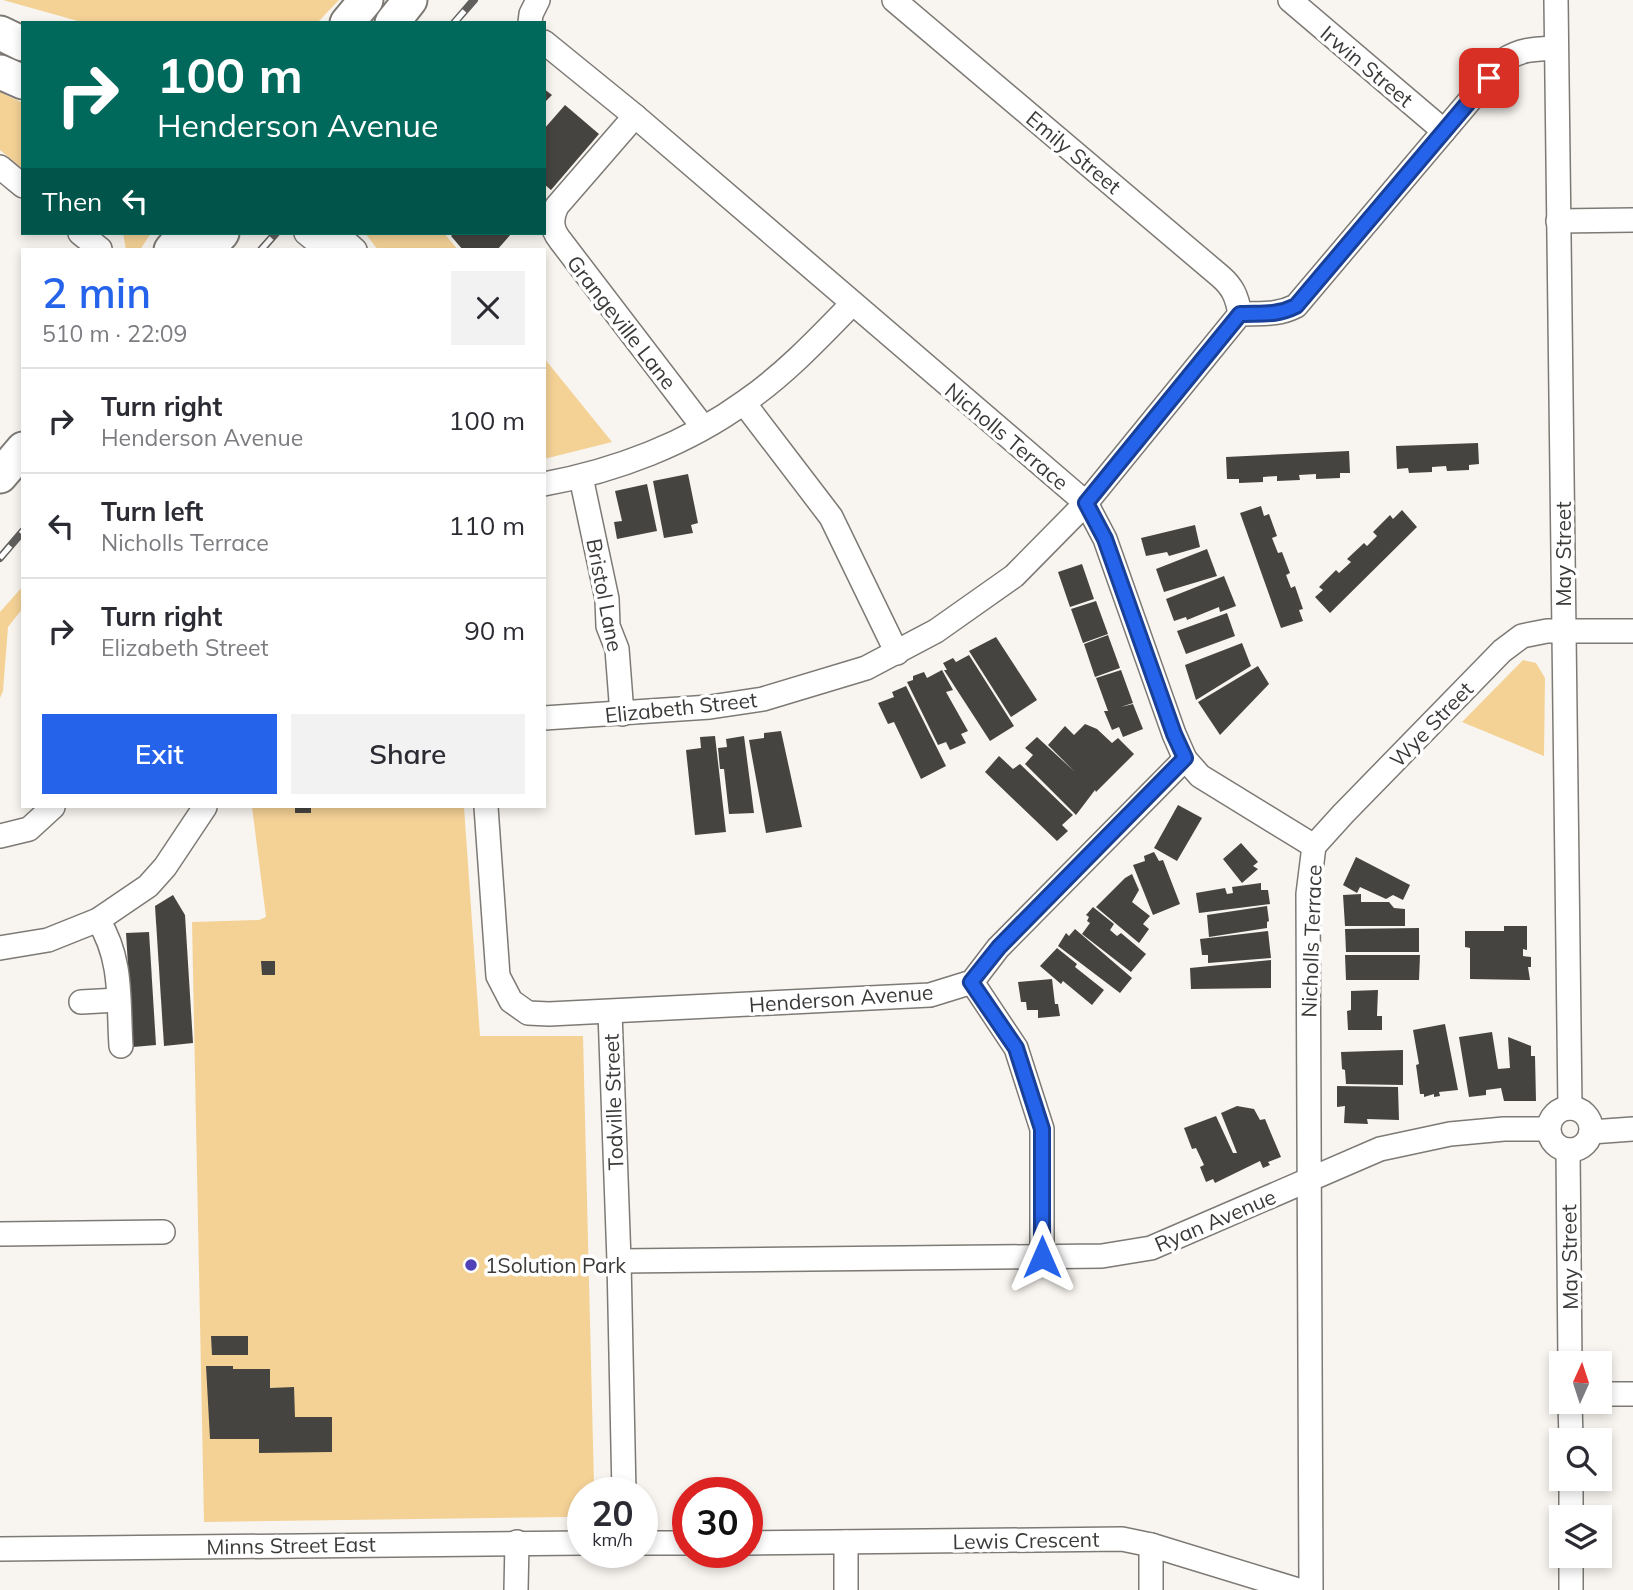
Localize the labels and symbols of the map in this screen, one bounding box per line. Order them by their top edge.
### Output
street label: Irwin Street [1315,20,1419,112]
pin [1459,48,1519,108]
street label: Emily Street [1021,105,1127,199]
street label: Grangeville Lane [562,250,682,394]
street label: Nicholls Terrace [940,377,1074,495]
street label: May Street [1550,501,1576,607]
street label: Bristol Lane [581,536,629,654]
street label: Wye Street [1384,676,1478,772]
street label: Elizabeth Street [604,686,758,728]
street label: Nicholls Terrace [1295,864,1327,1018]
street label: Henderson Avenue [748,979,934,1017]
street label: Todville Street [598,1033,628,1171]
street label: Ryan Avenue [1151,1183,1279,1257]
street label: May Street [1555,1204,1583,1310]
position arrow [1005,1220,1079,1294]
place label: 1Solution Park [485,1252,626,1278]
marker: 1Solution Park [463,1257,479,1273]
north arrow [1549,1351,1612,1414]
speed limit sign: 30 [672,1477,763,1568]
street label: Lewis Crescent [952,1526,1100,1554]
street label: Minns Street East [206,1531,376,1559]

